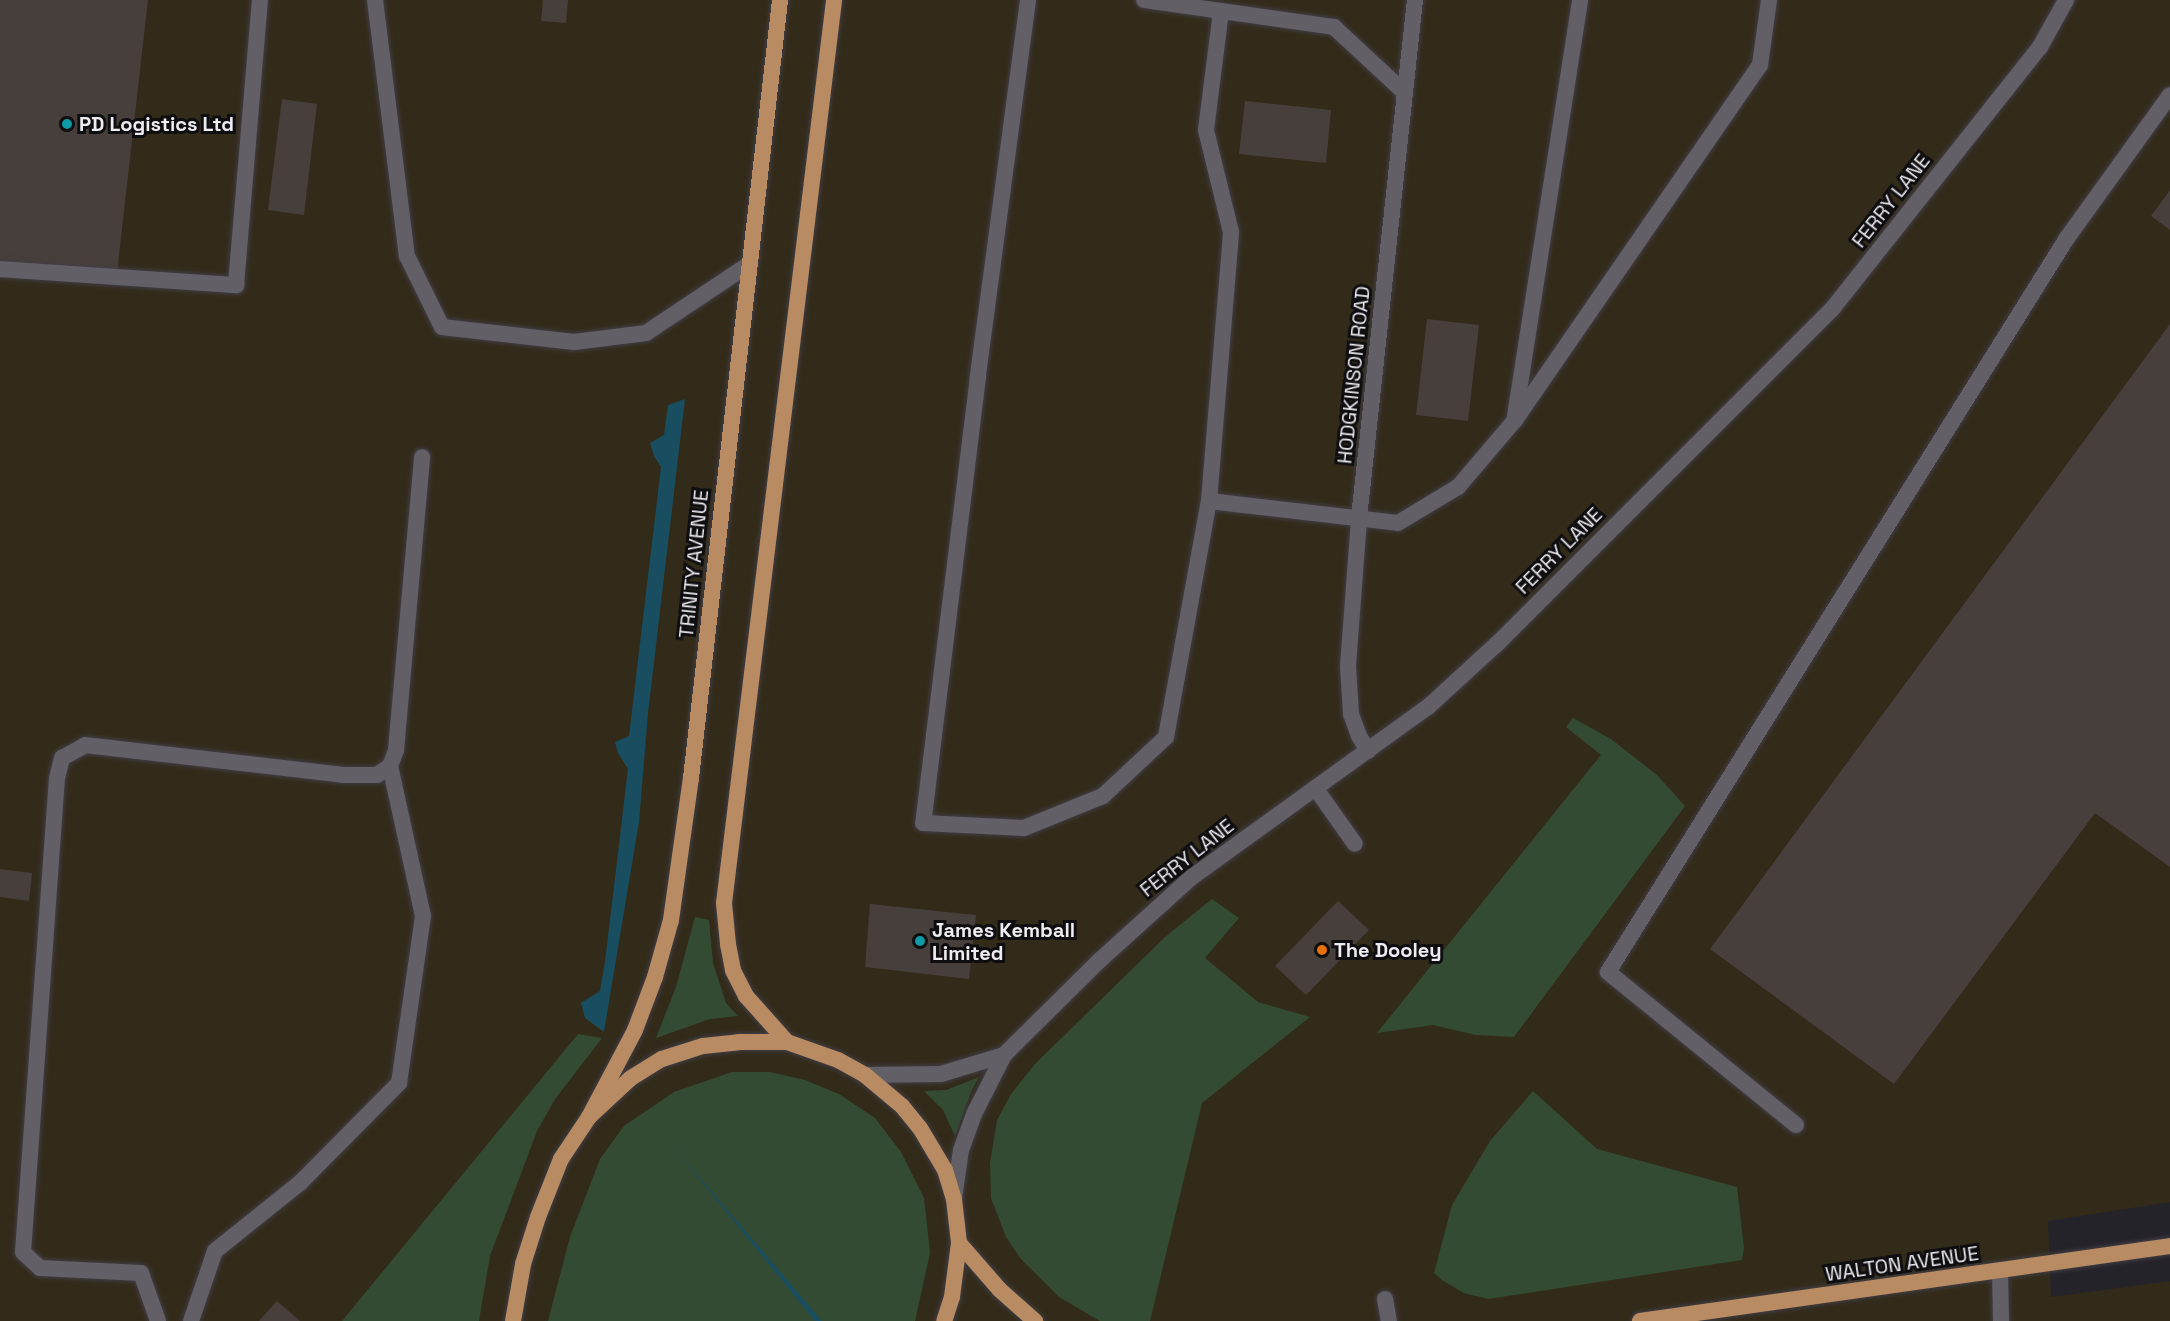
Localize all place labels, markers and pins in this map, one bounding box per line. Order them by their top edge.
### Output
place label: PD Logistics Ltd [79,112,234,136]
marker: PD Logistics Ltd [60,117,74,131]
place label: James Kemball Limited [932,918,1075,965]
marker: James Kemball Limited [913,934,927,948]
place label: The Dooley [1334,938,1442,962]
marker: The Dooley [1315,943,1329,957]

